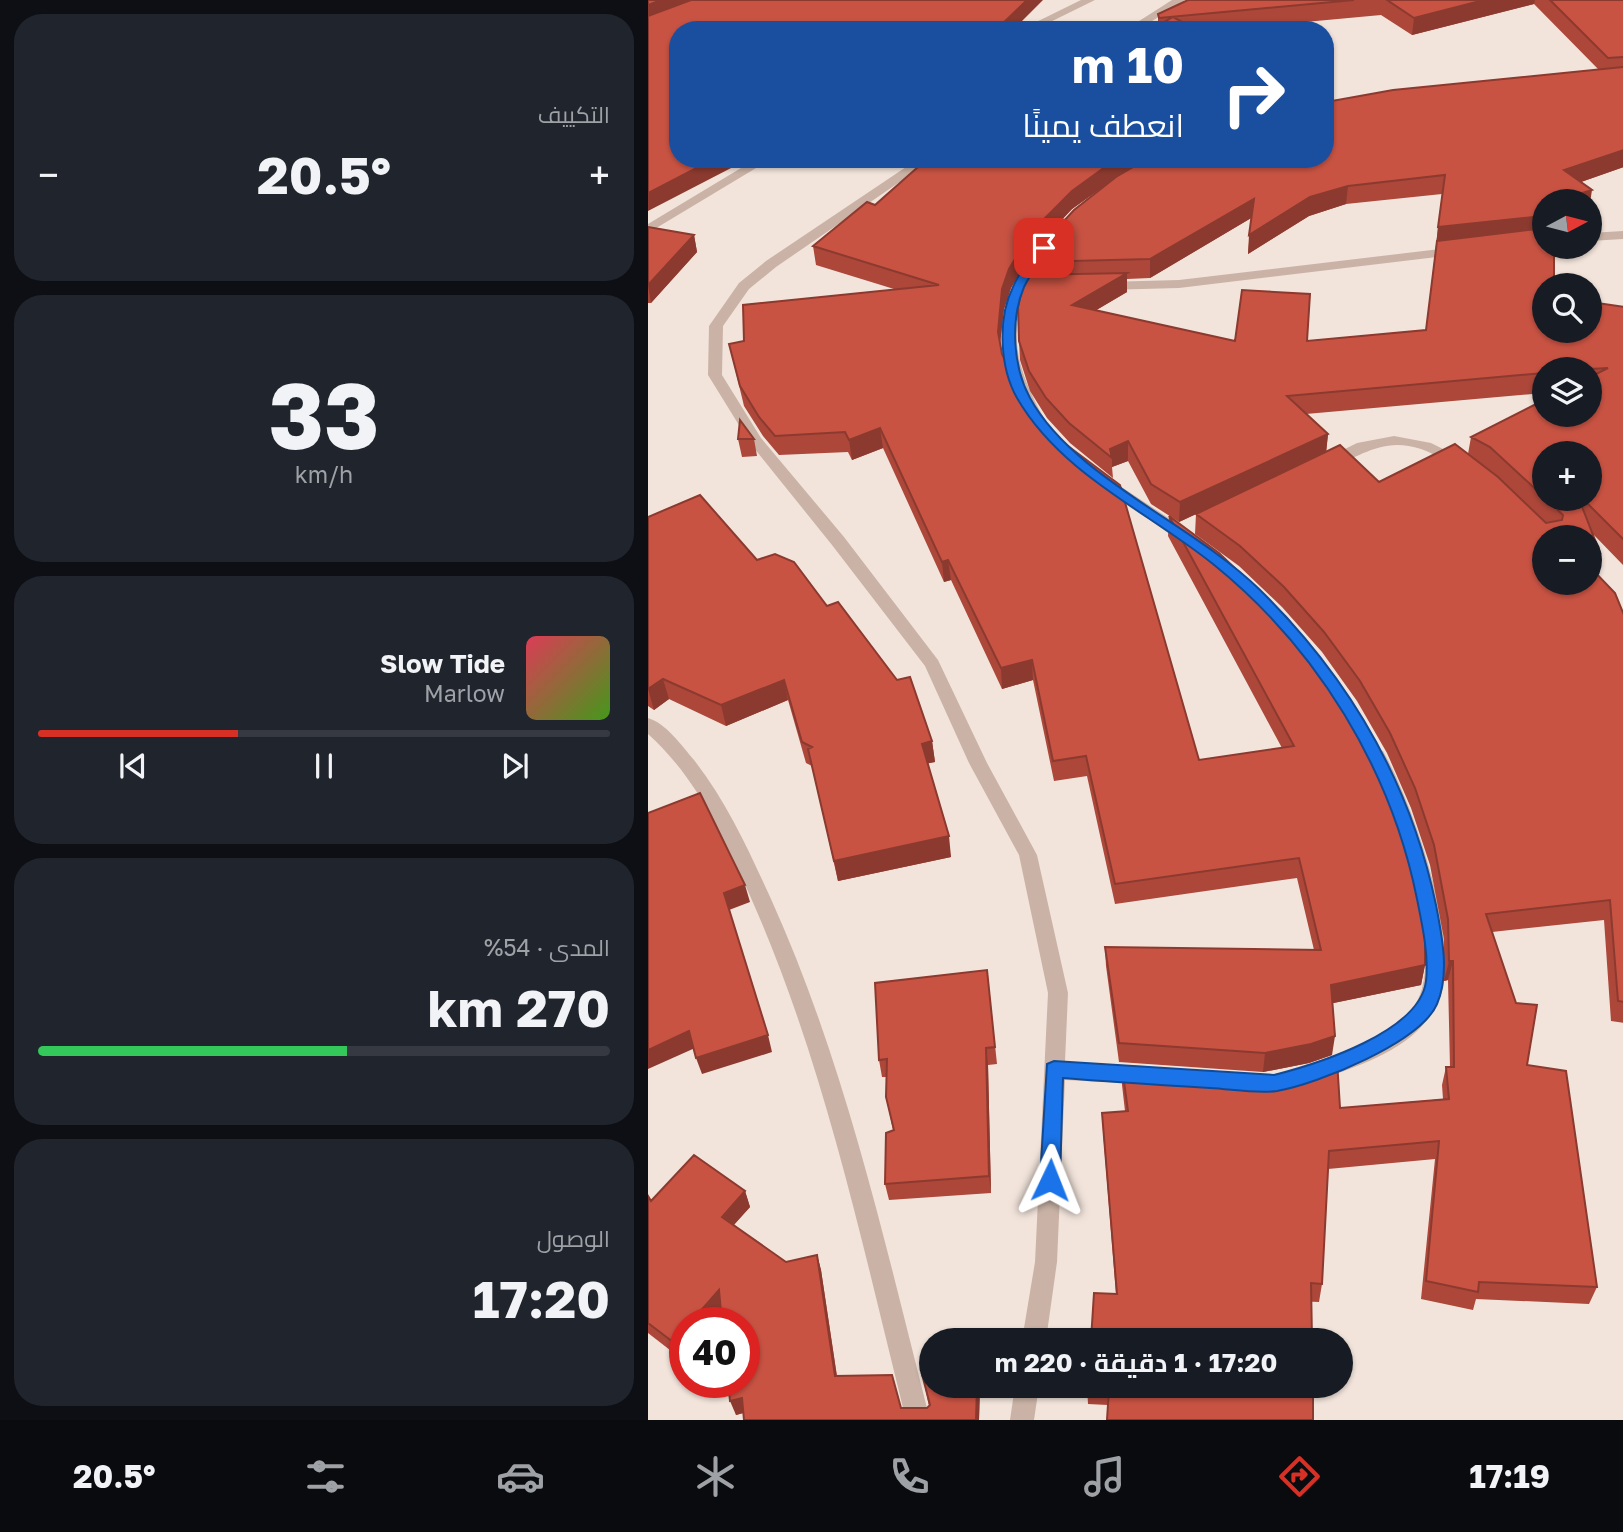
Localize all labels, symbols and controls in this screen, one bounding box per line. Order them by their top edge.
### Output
text: 10 m [1072,35,1184,94]
icon: right [1208,49,1299,140]
text: التكييف [538,100,610,128]
text: انعطف يمينًا [1022,106,1184,144]
text: 20.5° [257,143,391,205]
text: − [38,152,59,197]
text: + [589,152,610,197]
north arrow [1532,189,1602,259]
map controls [1532,189,1602,595]
pin [1014,218,1074,278]
icon: arrive [1025,229,1063,267]
button: search [1532,273,1602,343]
button: layers [1532,357,1602,427]
text: 33 [268,360,380,469]
button: + [1532,441,1602,511]
text: km/h [295,460,353,488]
button: − [1532,525,1602,595]
text: Slow Tide [380,648,505,679]
text: Marlow [424,679,505,707]
icon: previous [114,747,152,785]
icon: pause [305,747,343,785]
icon: next [496,747,534,785]
text: المدى · 54% [484,933,610,961]
text: 270 km [427,976,610,1038]
position arrow [1013,1143,1087,1217]
text: الوصول [537,1224,610,1252]
text: 17:20 [473,1267,610,1329]
speed limit sign: 40 [669,1307,760,1398]
text: 17:20 · 1 دقيقة · 220 m [995,1347,1277,1378]
icon: filters [301,1452,350,1501]
icon: car [496,1452,545,1501]
icon: climate [691,1452,740,1501]
icon: phone [885,1452,934,1501]
icon: music [1080,1452,1129,1501]
icon: directions [1275,1452,1324,1501]
text: 20.5° [73,1457,156,1495]
text: 17:19 [1469,1457,1550,1495]

